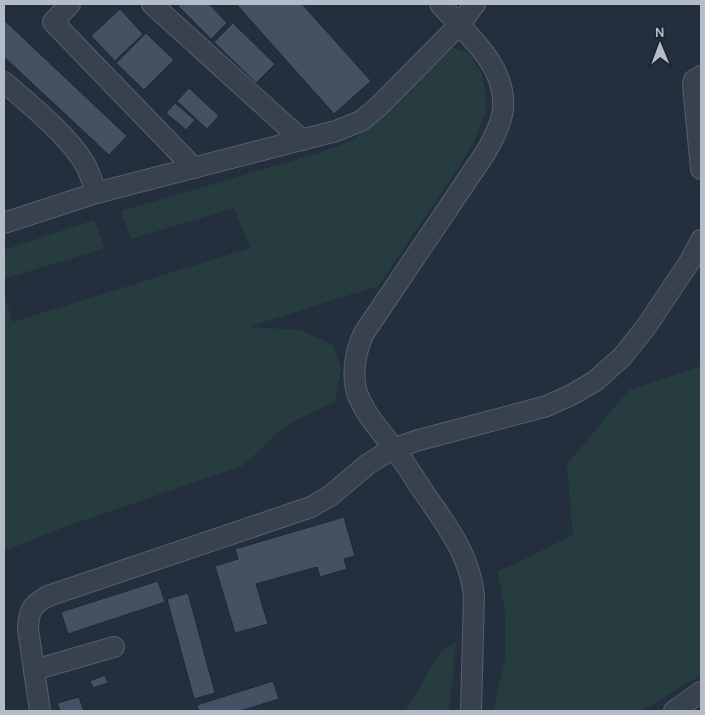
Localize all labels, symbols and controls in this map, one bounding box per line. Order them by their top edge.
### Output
north arrow [635,20,685,70]
text: N [655,24,665,41]

